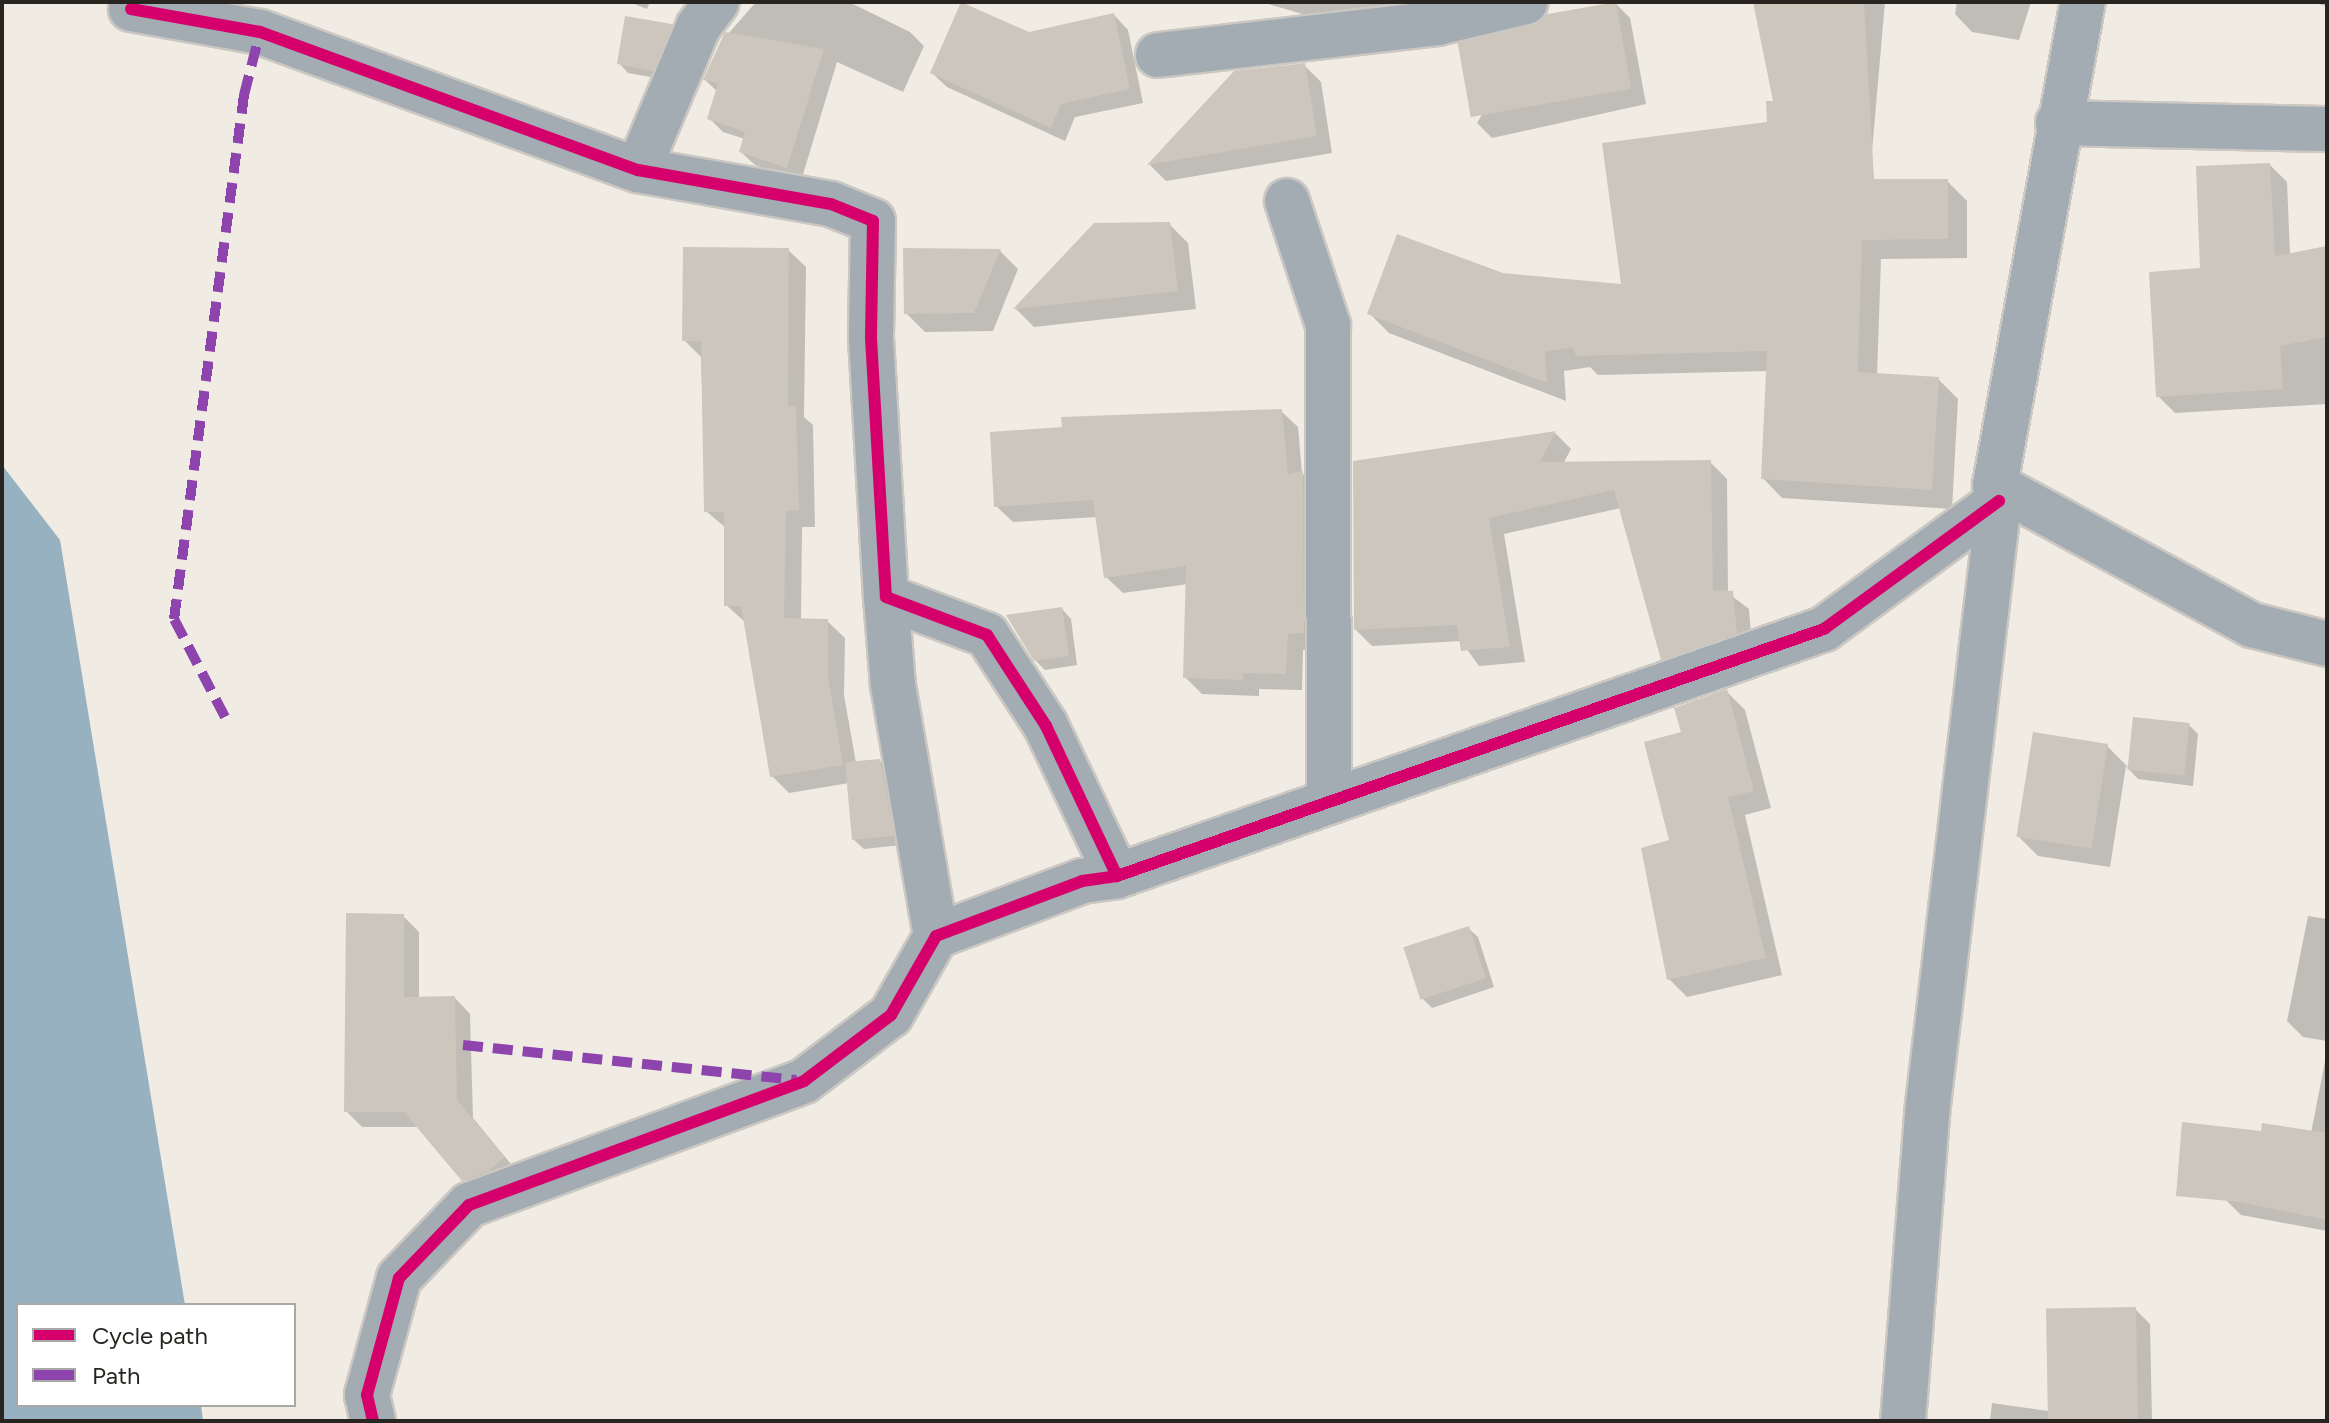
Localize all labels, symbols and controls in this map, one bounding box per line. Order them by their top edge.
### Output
legend [16,1303,296,1407]
text: Cycle path [92,1321,208,1350]
text: Path [92,1361,140,1390]

